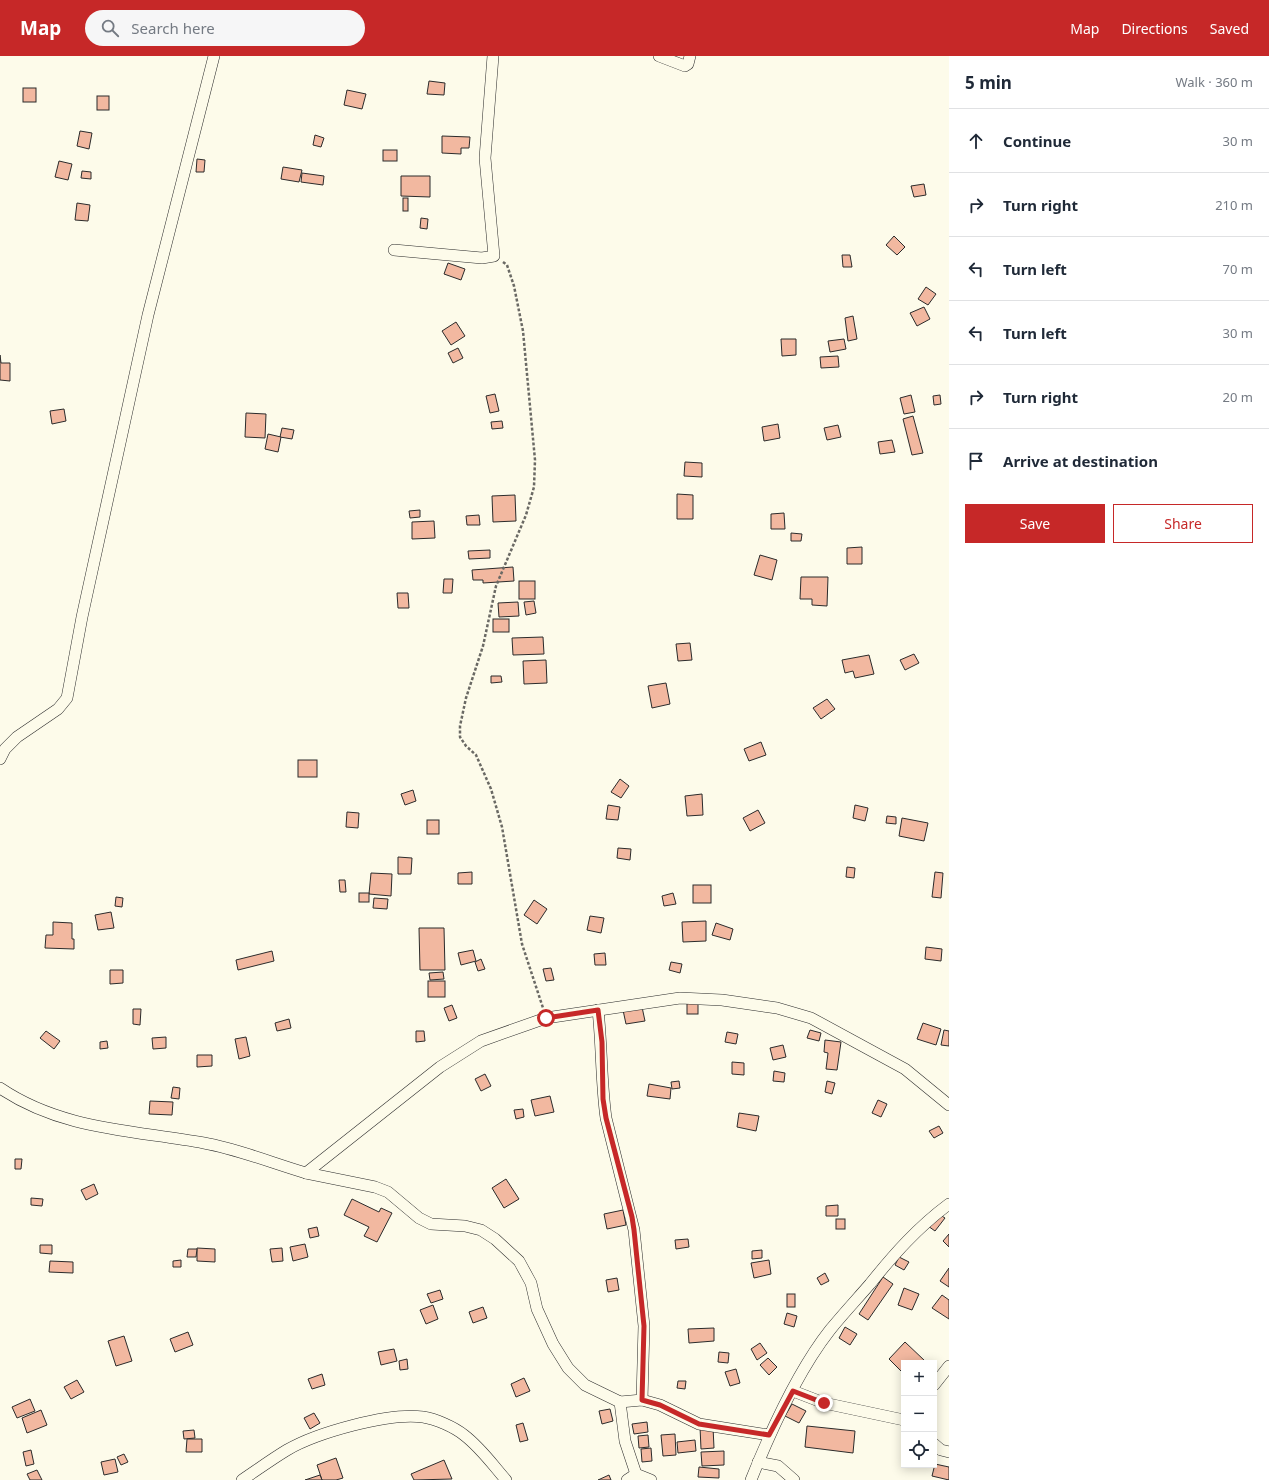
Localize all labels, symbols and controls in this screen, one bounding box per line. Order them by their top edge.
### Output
search box [85,10,365,46]
text: Map [20,15,61,41]
icon: search [99,17,121,39]
text: Search here [131,18,215,38]
text: Map [1070,19,1099,38]
text: Directions [1121,19,1188,38]
text: Saved [1210,19,1249,38]
text: 5 min [965,71,1012,94]
text: Walk · 360 m [1175,73,1253,91]
icon: ahead [965,130,987,152]
text: Continue [1003,131,1071,151]
text: 30 m [1223,132,1253,150]
icon: right [965,194,987,216]
text: Turn right [1003,195,1078,215]
text: 210 m [1215,196,1253,214]
icon: left [965,258,987,280]
text: Turn left [1003,259,1067,279]
text: 70 m [1223,260,1253,278]
icon: left [965,322,987,344]
text: Turn left [1003,323,1067,343]
text: 30 m [1223,324,1253,342]
icon: right [965,386,987,408]
text: Turn right [1003,387,1078,407]
text: 20 m [1223,388,1253,406]
icon: arrive [965,450,987,472]
text: Arrive at destination [1003,451,1158,471]
button: Save [965,504,1105,543]
button: Share [1113,504,1253,543]
route start [537,1009,555,1027]
map controls [901,1360,937,1468]
button: + [901,1360,937,1396]
route end [815,1394,833,1412]
button: − [901,1396,937,1432]
button: locate [901,1432,937,1468]

